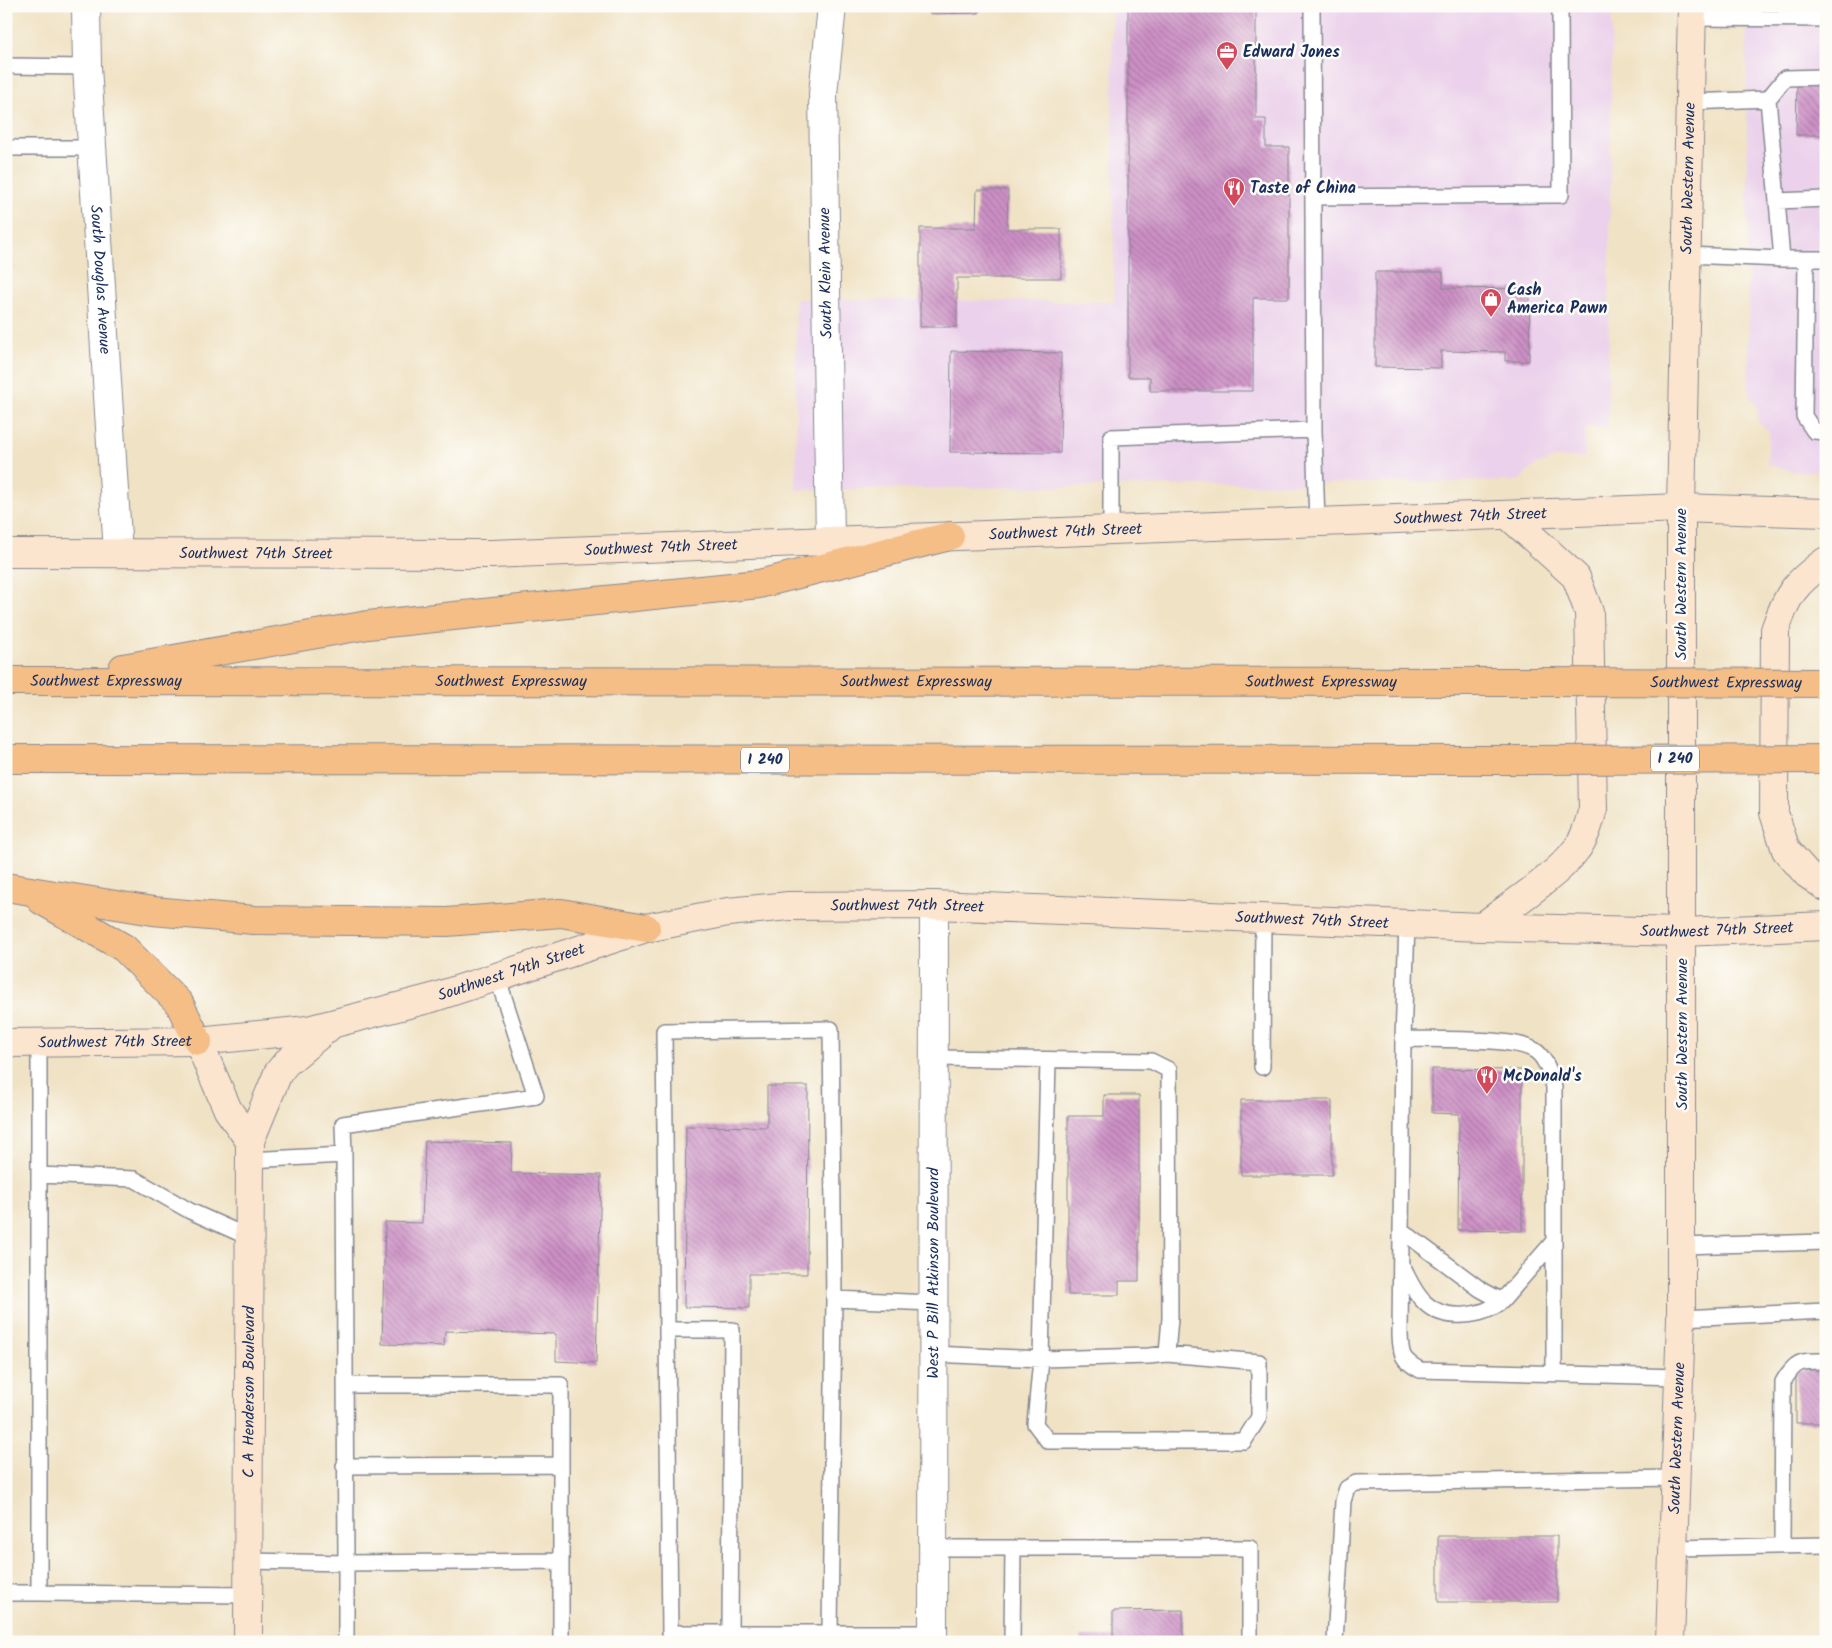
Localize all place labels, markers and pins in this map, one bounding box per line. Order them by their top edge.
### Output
office icon: Edward Jones [1215,40,1239,71]
place label: Edward Jones [1243,40,1340,65]
restaurant icon: Taste of China [1222,176,1246,207]
place label: Taste of China [1250,176,1356,201]
place label: Cash America Pawn [1507,278,1607,321]
shop icon: Cash America Pawn [1479,287,1503,318]
restaurant icon: McDonald's [1475,1064,1499,1095]
place label: McDonald's [1503,1064,1582,1089]

